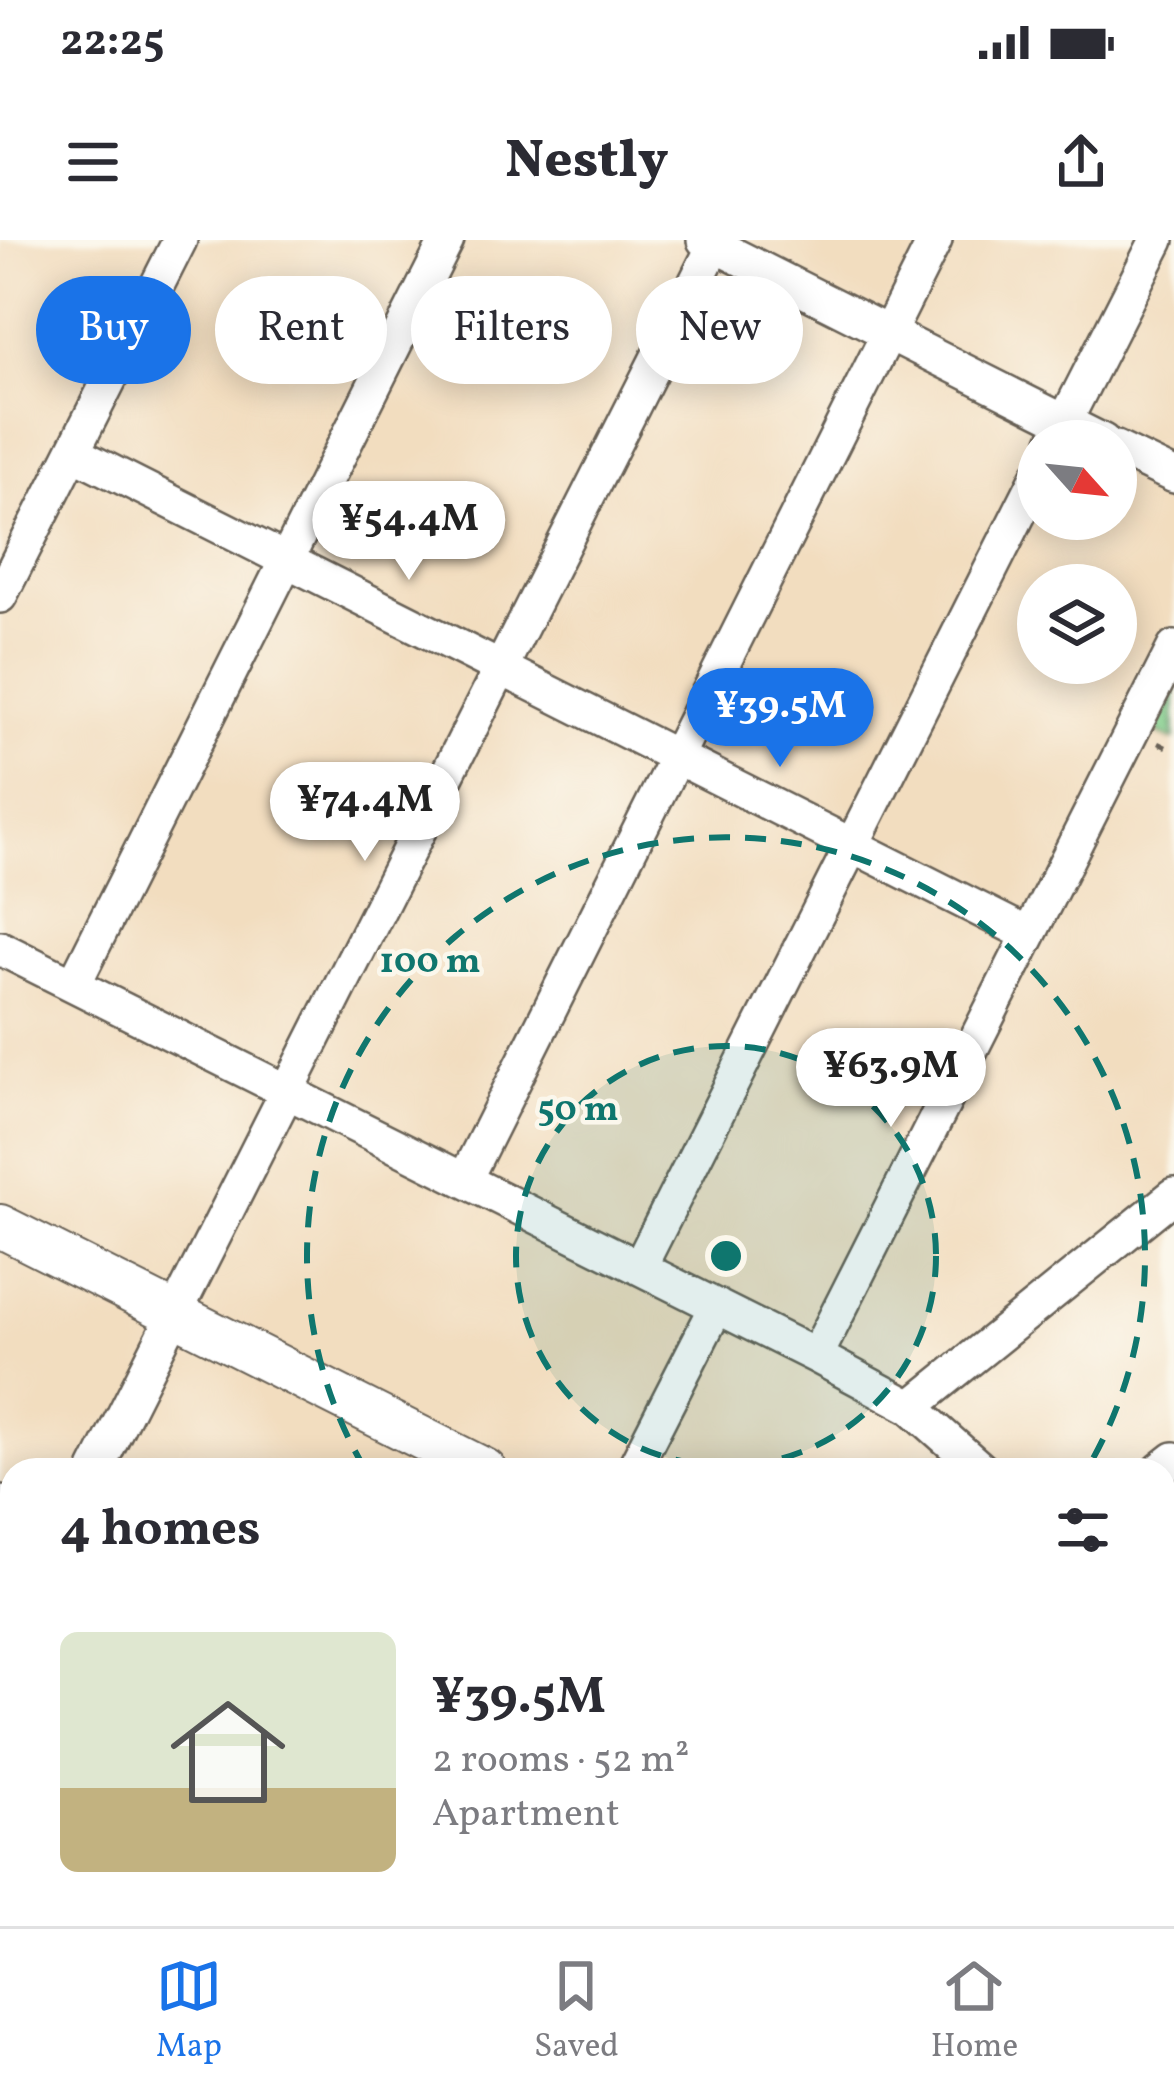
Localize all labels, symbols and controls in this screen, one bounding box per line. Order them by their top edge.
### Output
text: 22:25 [60,11,165,74]
text: Nestly [505,125,669,200]
icon: menu [60,129,126,195]
icon: share [1048,129,1114,195]
chip: Buy [36,276,191,384]
chip: Rent [215,276,387,384]
chip: Filters [411,276,612,384]
chip: New [636,276,803,384]
north arrow [1017,420,1137,540]
map controls [1017,420,1137,684]
pin: ¥54.4M [311,481,507,583]
text: ¥54.4M [339,493,479,547]
button: layers [1017,564,1137,684]
pin: ¥39.5M [682,668,878,770]
text: ¥39.5M [714,680,846,734]
pin: ¥74.4M [267,762,463,864]
text: ¥74.4M [297,774,433,828]
text: 100 m [379,938,481,988]
pin: ¥63.9M [793,1028,989,1130]
text: ¥63.9M [823,1040,959,1094]
text: 50 m [537,1086,619,1136]
centre of rings [705,1235,747,1277]
text: 4 homes [60,1495,261,1566]
icon: filters [1050,1497,1116,1563]
text: ¥39.5M [432,1663,605,1734]
icon: home [156,1680,300,1824]
text: 2 rooms · 52 m² [432,1734,689,1788]
text: Apartment [432,1788,620,1842]
tab: Map [156,1953,222,2071]
tab: Saved [534,1953,619,2071]
tab: Home [931,1953,1018,2071]

